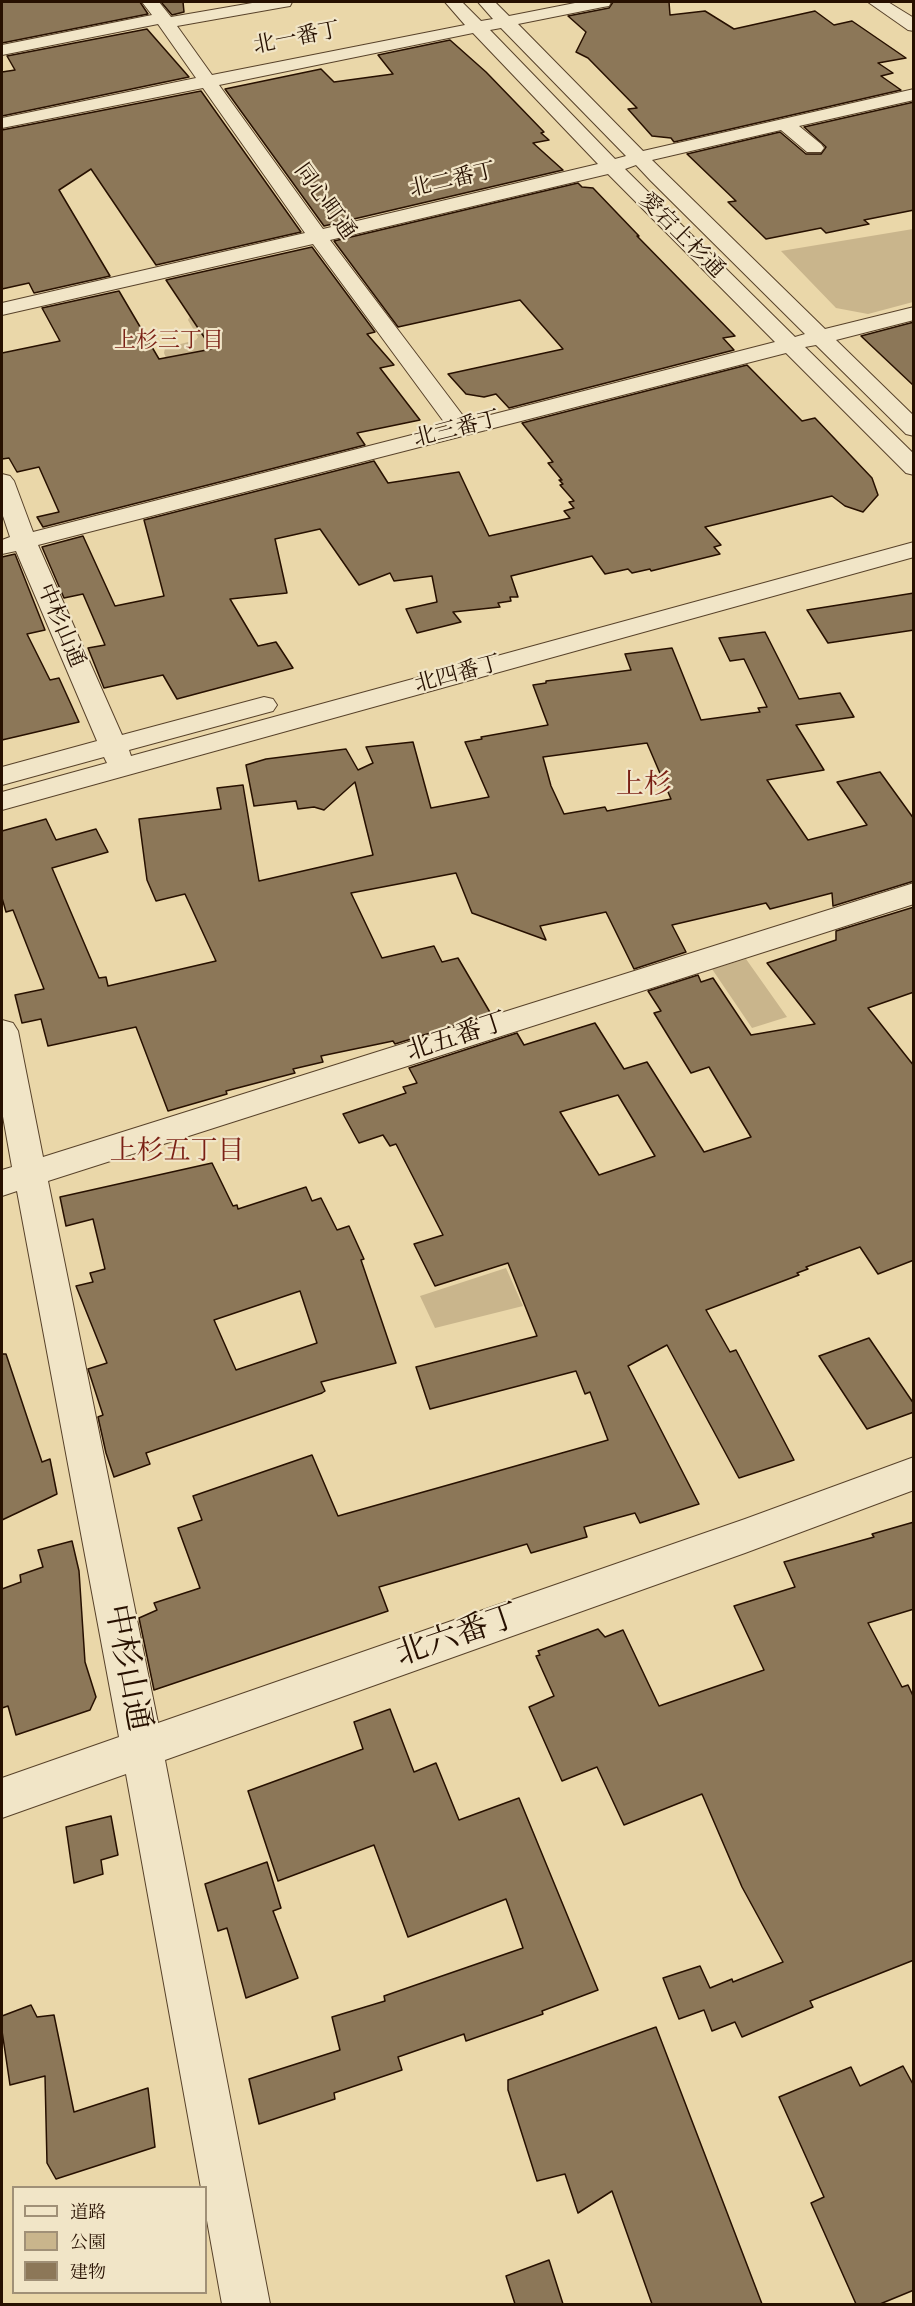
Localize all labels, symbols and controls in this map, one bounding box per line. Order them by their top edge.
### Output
street label: 北一番丁 [251,18,343,60]
street label: 北二番丁 [407,158,499,204]
street label: 同心町通 [287,159,361,245]
street label: 愛宕上杉通 [633,188,729,284]
district label: 上杉三丁目 [114,329,224,355]
street label: 北三番丁 [411,407,503,453]
street label: 中杉山通 [31,580,89,672]
street label: 北四番丁 [412,651,504,699]
district label: 上杉 [616,770,672,804]
street label: 北五番丁 [403,1007,511,1069]
district label: 上杉五丁目 [110,1137,244,1169]
street label: 北六番丁 [391,1598,525,1676]
street label: 中杉山通 [95,1602,157,1734]
legend [12,2186,207,2294]
text: 道路 [70,2200,106,2225]
text: 公園 [70,2230,106,2255]
text: 建物 [70,2260,106,2285]

